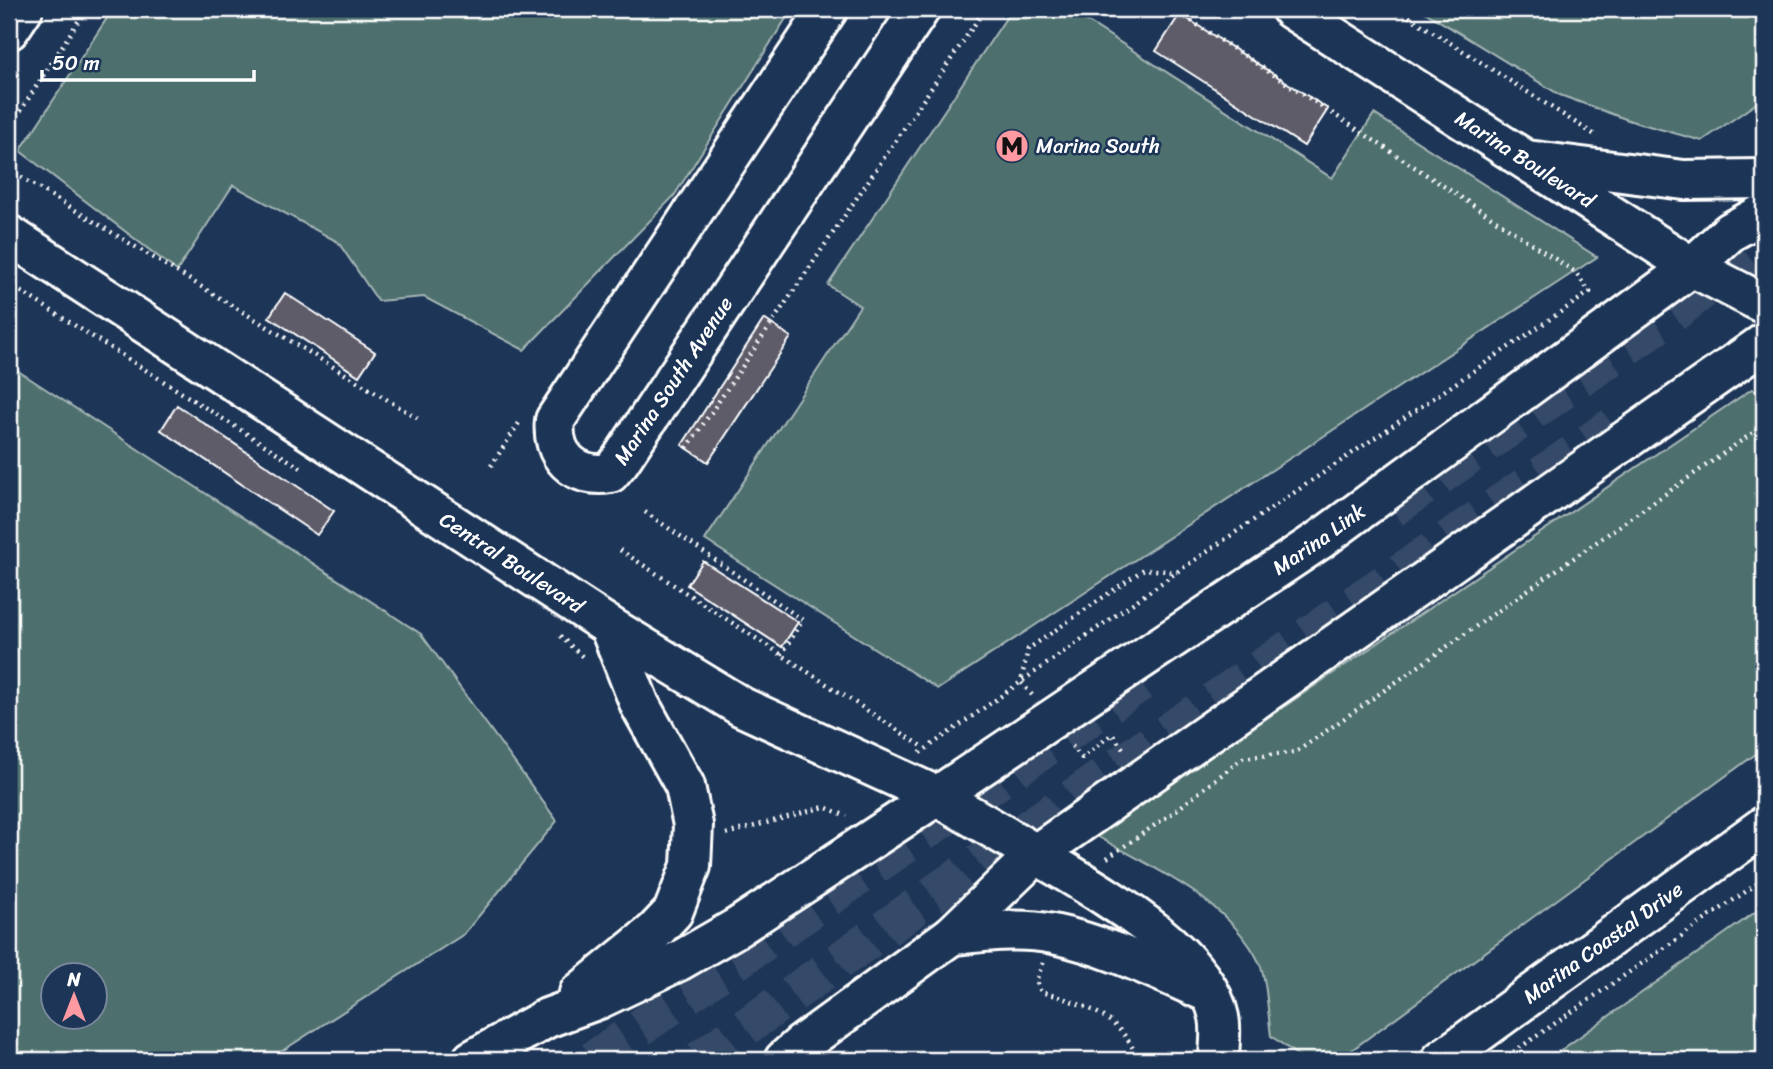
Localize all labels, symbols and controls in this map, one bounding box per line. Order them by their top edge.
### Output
scale bar [42,38,254,82]
text: 50 m [52,44,100,82]
street label: Marina Boulevard [1447,100,1604,220]
metro station icon: Marina South [993,127,1031,165]
place label: Marina South [1036,127,1160,165]
street label: Marina South Avenue [603,288,744,473]
street label: Marina Link [1264,493,1375,586]
street label: Central Boulevard [431,501,594,625]
street label: Marina Coastal Drive [1514,871,1692,1014]
north arrow [38,960,108,1030]
text: N [66,963,81,996]

